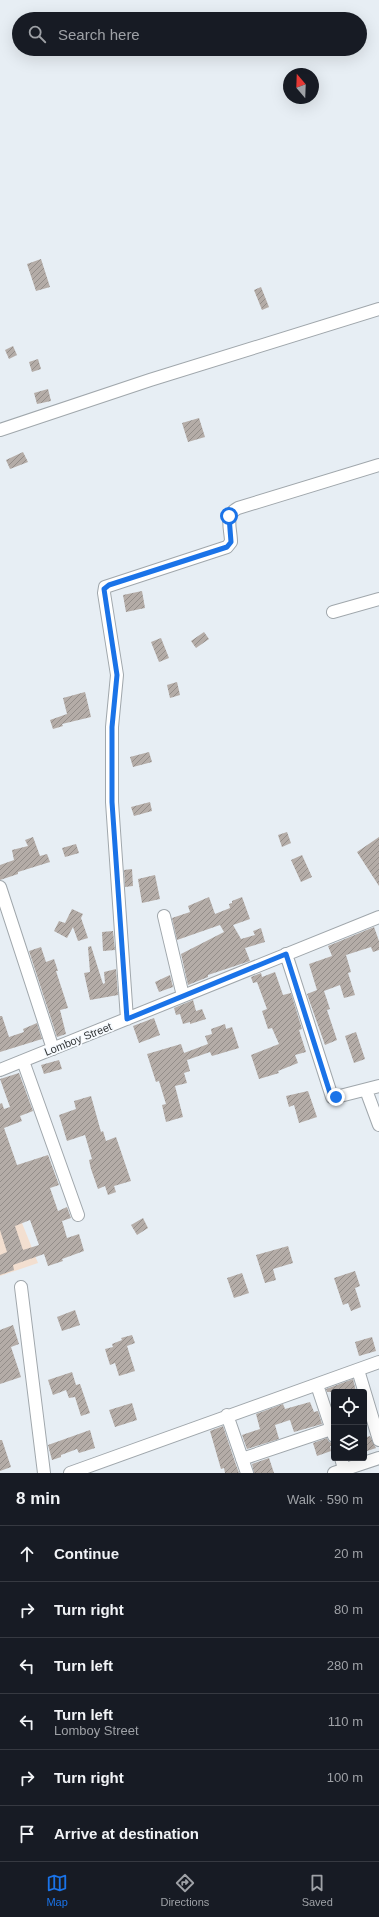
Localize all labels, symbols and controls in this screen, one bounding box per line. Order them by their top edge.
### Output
search box [12,12,367,56]
icon: search [26,23,48,45]
text: Search here [58,26,140,43]
north arrow [283,68,319,104]
route start [220,507,238,525]
street label: Lomboy Street [43,1020,113,1058]
route end [327,1088,345,1106]
map controls [331,1389,367,1461]
button: locate [331,1389,367,1425]
button: layers [331,1425,367,1461]
text: 8 min [16,1489,60,1508]
text: Walk · 590 m [287,1492,363,1507]
icon: ahead [16,1543,38,1565]
text: Continue [54,1545,119,1562]
text: 20 m [334,1546,363,1561]
icon: right [16,1599,38,1621]
text: Turn right [54,1601,124,1618]
text: 80 m [334,1602,363,1617]
icon: left [16,1655,38,1677]
text: Turn left [54,1657,113,1674]
text: 280 m [327,1658,363,1673]
text: Turn left [54,1706,113,1723]
icon: left [16,1711,38,1733]
text: 110 m [328,1714,363,1729]
text: Lomboy Street [54,1723,139,1738]
icon: right [16,1767,38,1789]
text: Turn right [54,1769,124,1786]
text: 100 m [327,1770,363,1785]
icon: arrive [16,1823,38,1845]
text: Arrive at destination [54,1825,199,1842]
tab: Map [46,1872,68,1908]
tab: Directions [160,1872,209,1908]
tab: Saved [302,1872,333,1908]

